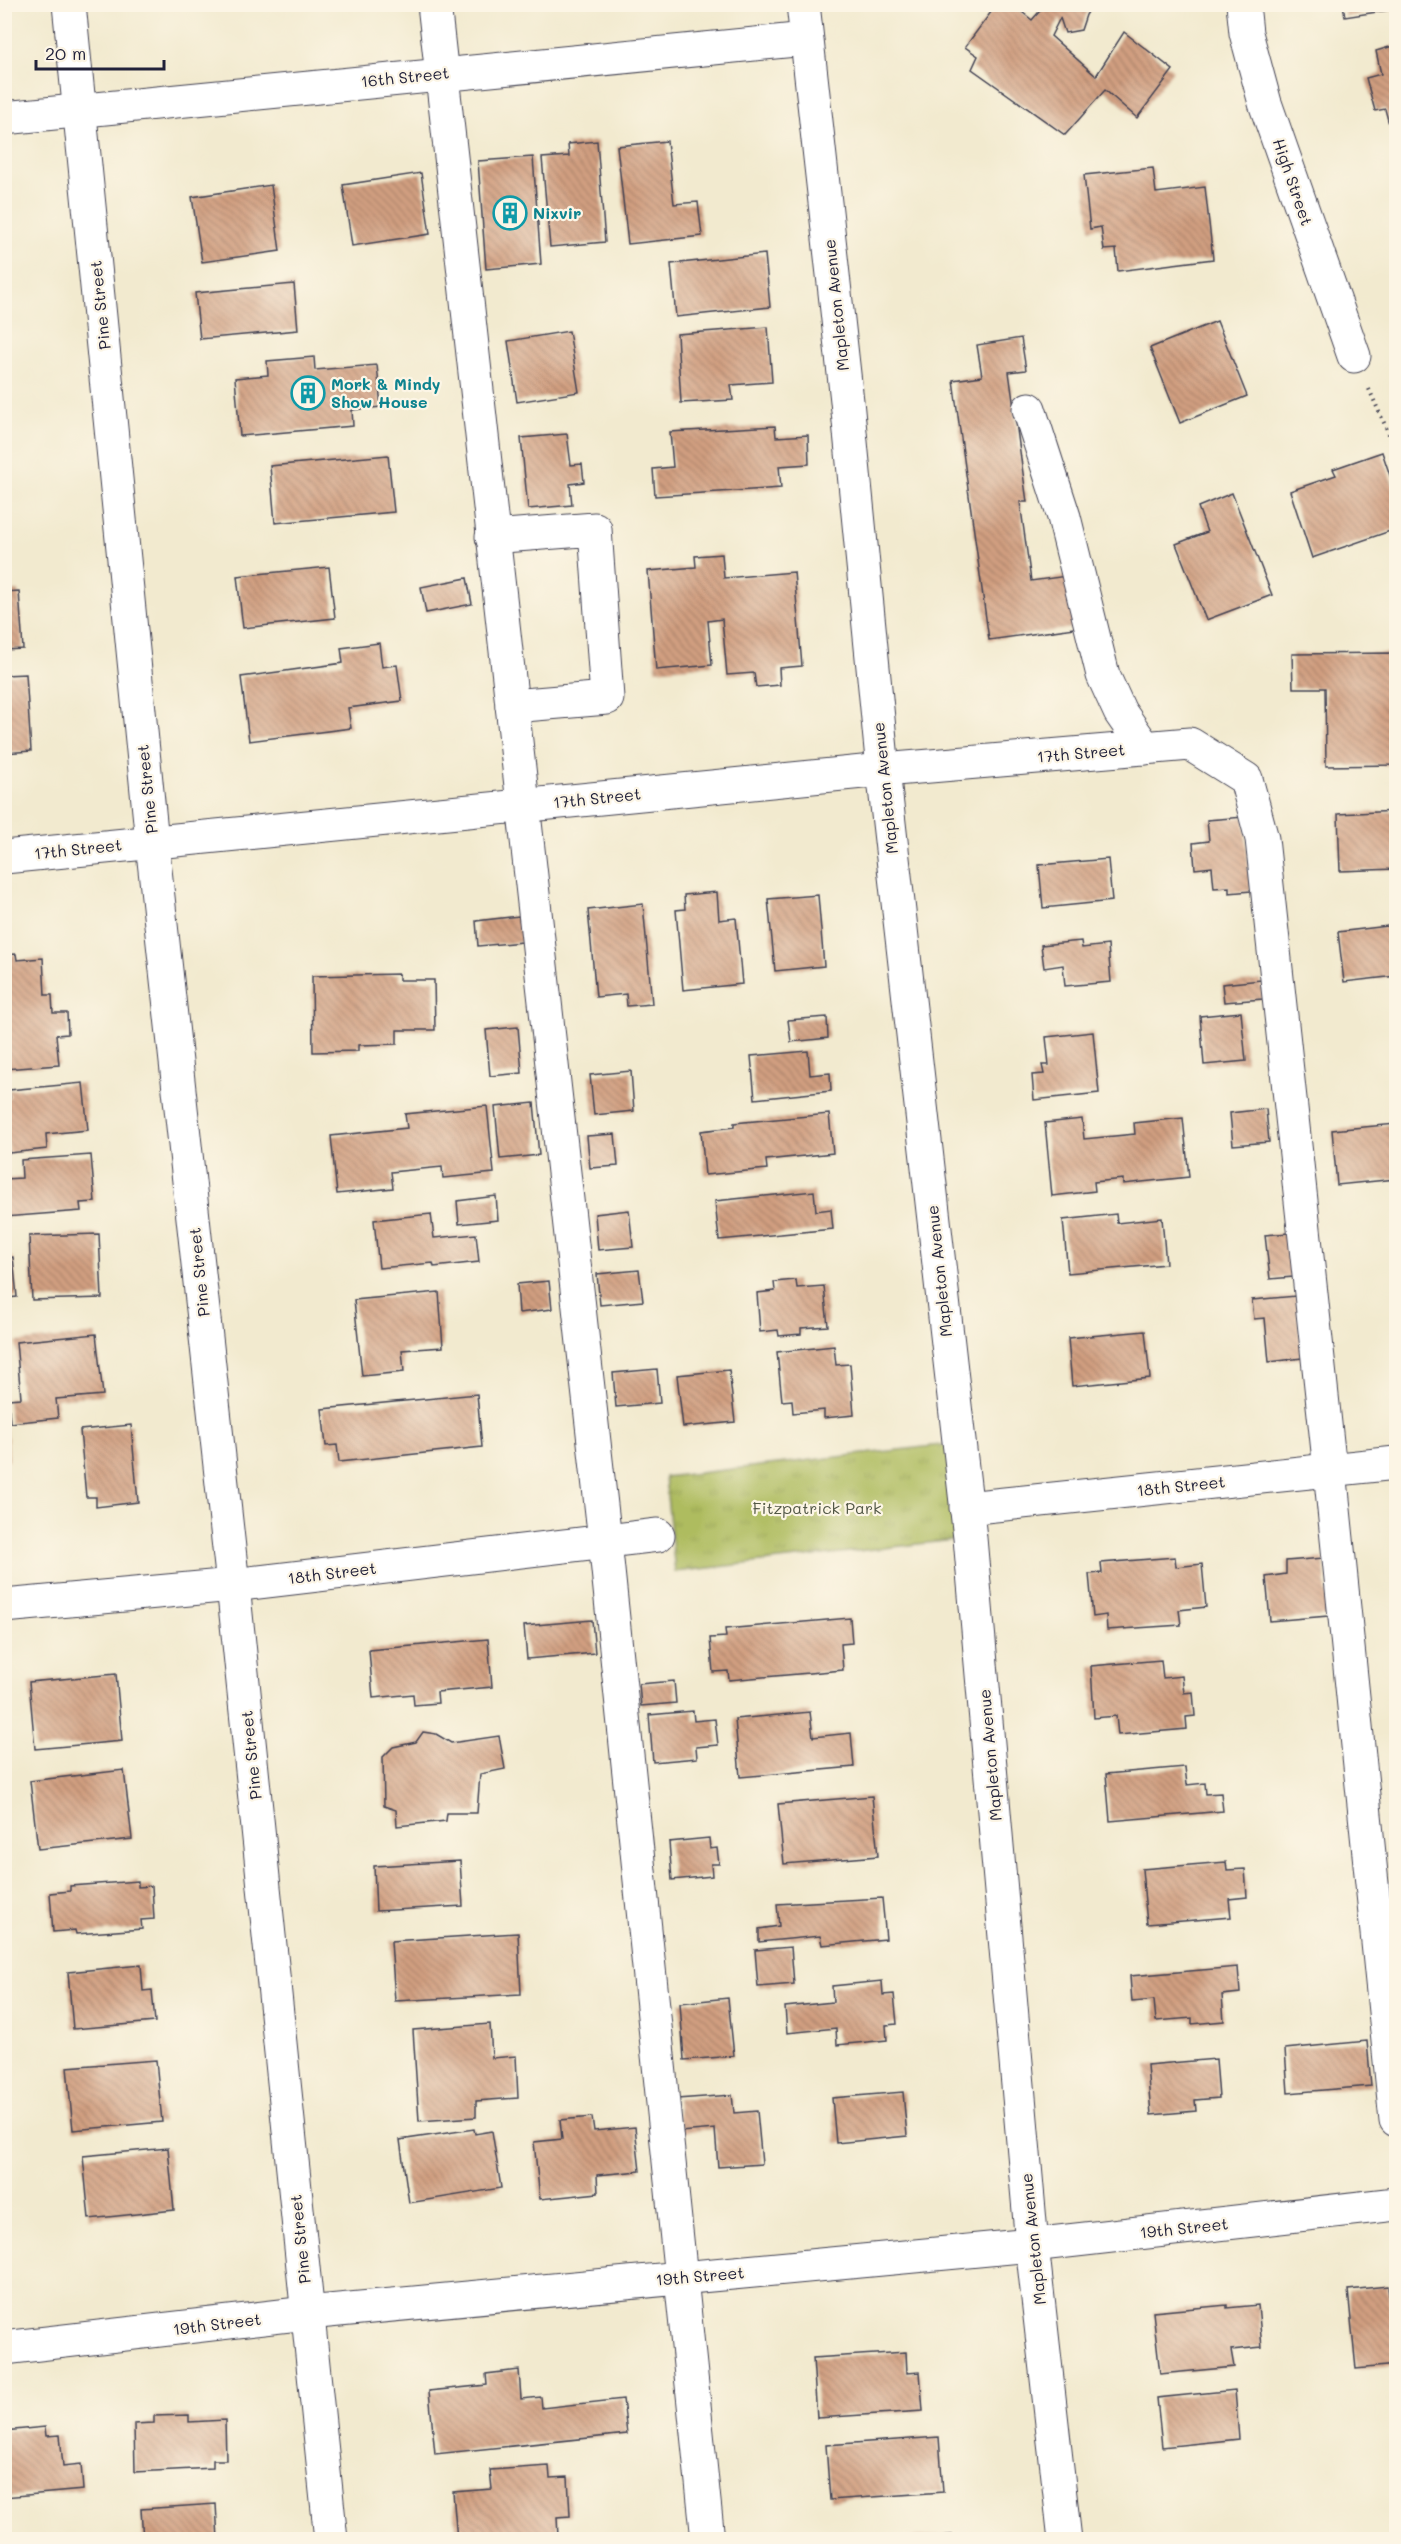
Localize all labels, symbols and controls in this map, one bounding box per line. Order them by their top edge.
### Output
scale bar [36,33,164,71]
text: 20 m [45,41,86,65]
street label: 16th Street [360,61,450,92]
street label: High Street [1269,136,1318,228]
building icon: Nixvir [492,195,528,231]
place label: Nixvir [533,202,581,223]
street label: Mapleton Avenue [818,238,853,372]
street label: Pine Street [84,259,115,351]
place label: Mork & Mindy Show House [331,373,441,412]
building icon: Mork & Mindy Show House [290,375,326,411]
street label: Mapleton Avenue [867,721,902,855]
street label: 17th Street [1036,738,1126,767]
street label: Pine Street [131,743,162,835]
street label: 17th Street [552,782,642,813]
street label: 17th Street [33,833,123,864]
street label: Mapleton Avenue [921,1204,956,1338]
street label: Pine Street [183,1226,214,1318]
street label: 18th Street [1136,1470,1226,1501]
park label: Fitzpatrick Park [753,1497,881,1518]
street label: 18th Street [287,1557,377,1588]
street label: Mapleton Avenue [973,1688,1006,1822]
street label: Pine Street [235,1709,266,1801]
street label: Mapleton Avenue [1015,2172,1050,2306]
street label: Pine Street [284,2193,315,2285]
street label: 19th Street [1139,2212,1229,2243]
street label: 19th Street [655,2261,745,2290]
street label: 19th Street [172,2308,262,2339]

